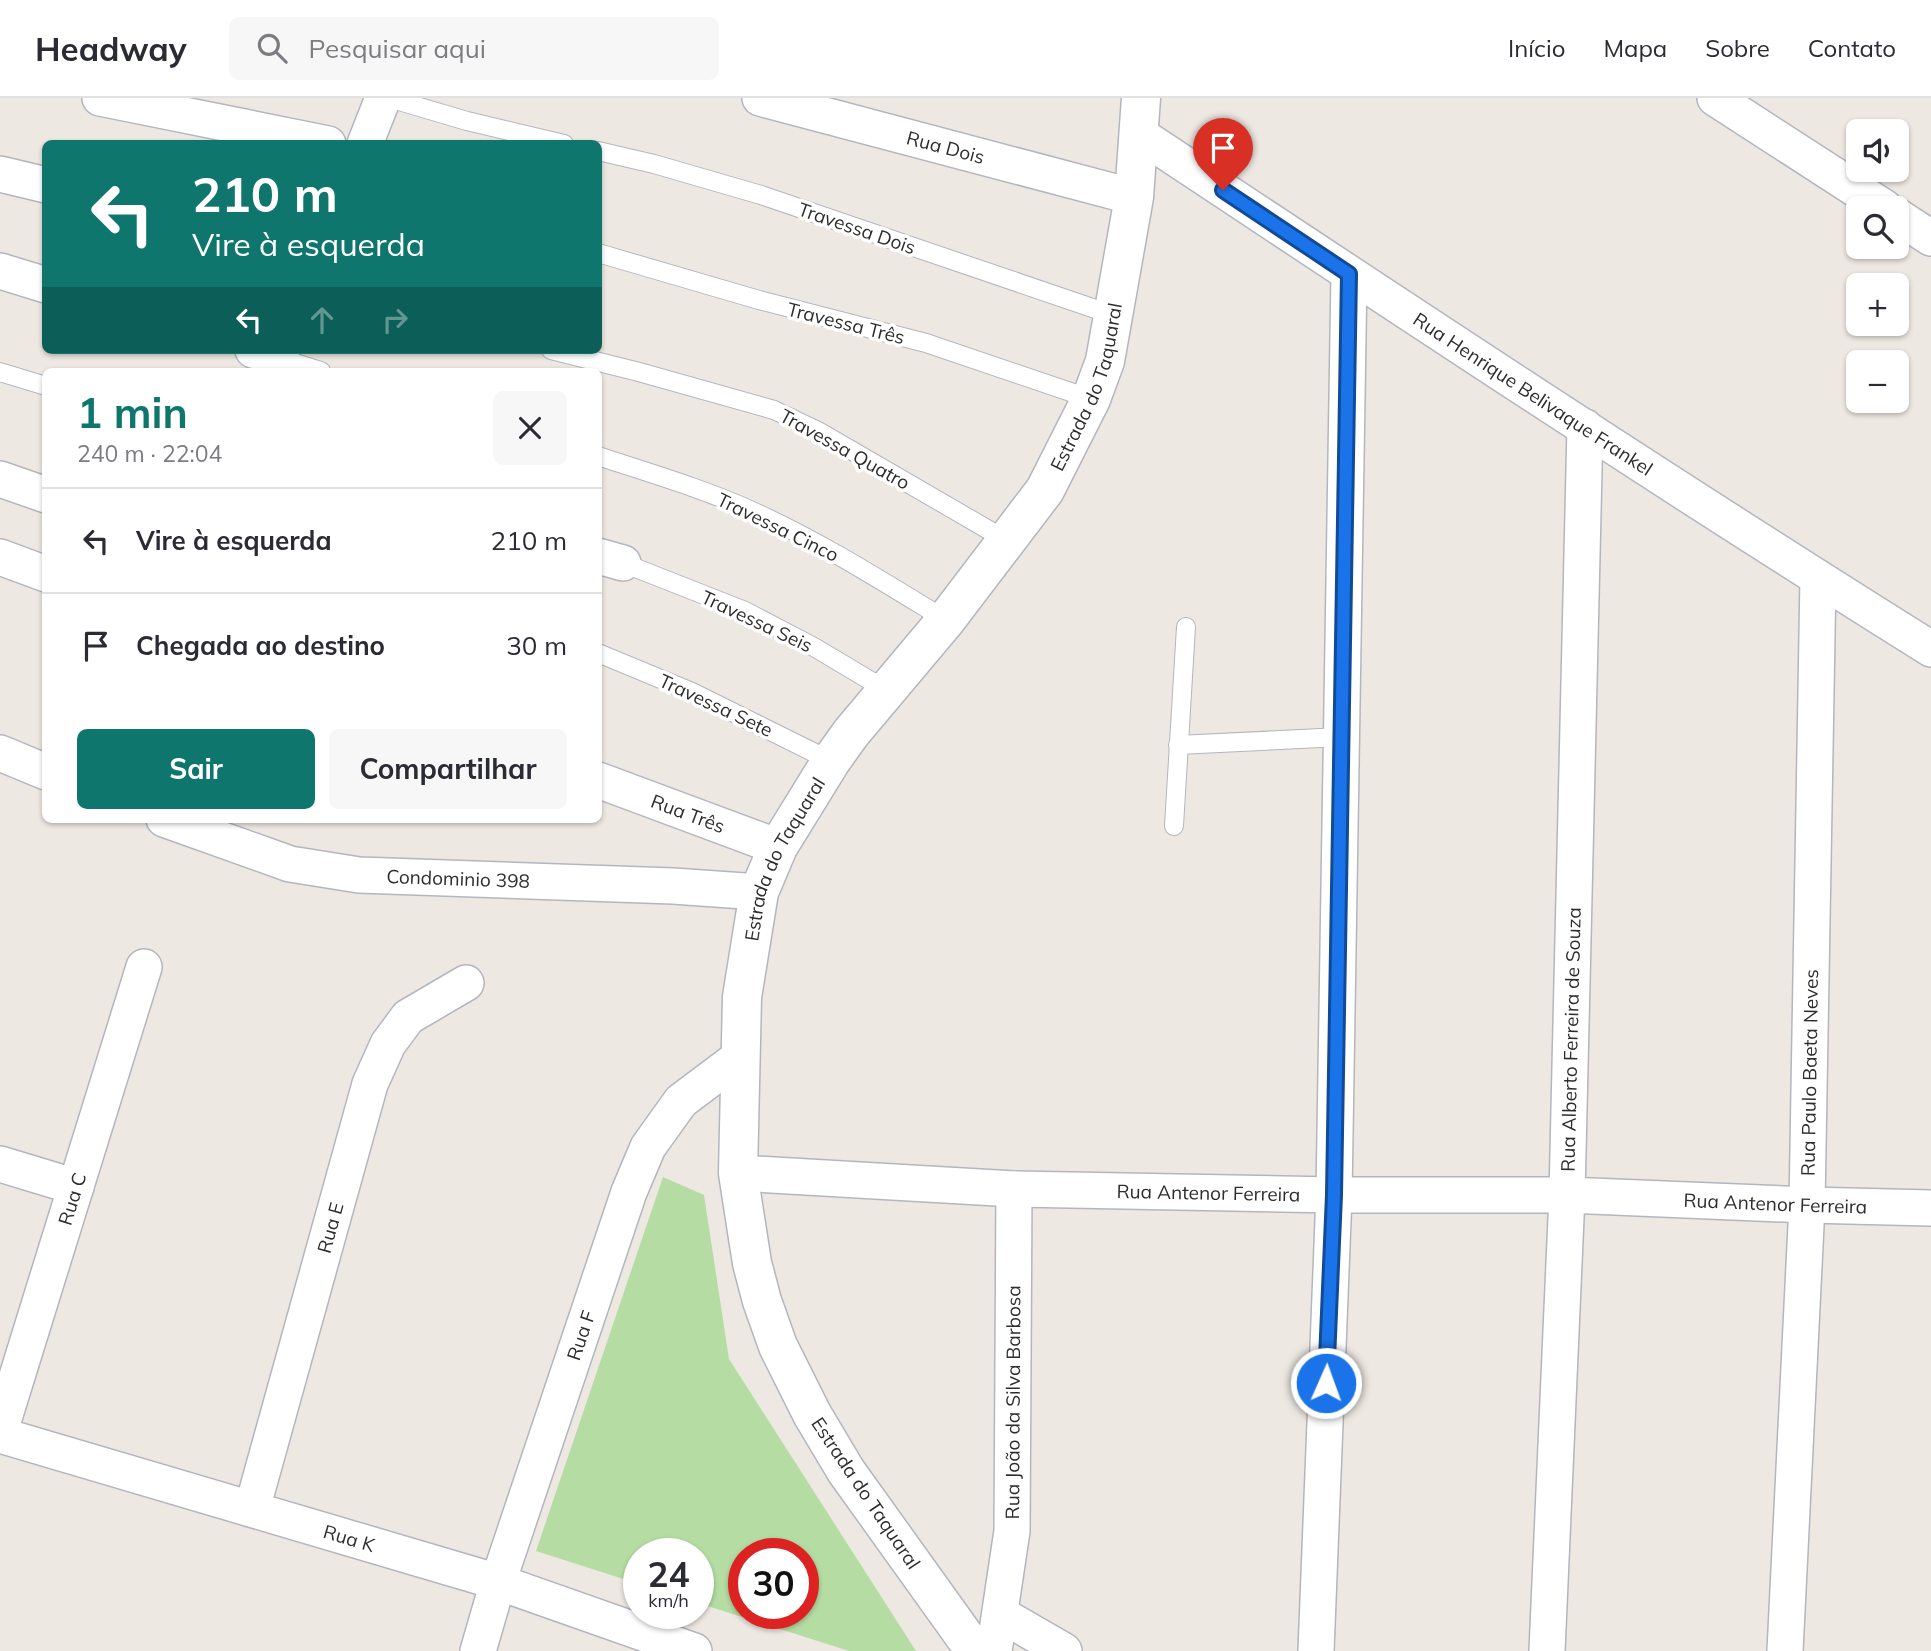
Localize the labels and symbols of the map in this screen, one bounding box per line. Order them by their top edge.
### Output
pin [1193,118,1253,190]
street label: Rua Dois [904,125,987,169]
street label: Travessa Dois [795,197,919,259]
street label: Travessa Três [785,297,907,349]
street label: Estrada do Taquaral [1045,301,1127,475]
street label: Rua Henrique Belivaque Frankel [1409,307,1657,481]
street label: Travessa Quatro [776,403,914,495]
street label: Travessa Cinco [713,487,843,567]
street label: Travessa Seis [698,585,816,657]
street label: Travessa Sete [655,668,777,742]
street label: Estrada do Taquaral [739,773,830,943]
street label: Rua Três [648,789,728,838]
street label: Condominio 398 [386,864,530,893]
street label: Rua Alberto Ferreira de Souza [1556,907,1586,1172]
street label: Rua Paulo Baeta Neves [1796,969,1823,1176]
street label: Rua C [53,1170,91,1228]
street label: Rua Antenor Ferreira [1116,1179,1301,1206]
street label: Rua Antenor Ferreira [1683,1188,1867,1218]
street label: Rua E [312,1200,349,1256]
street label: Rua João da Silva Barbosa [1000,1285,1025,1519]
street label: Rua F [561,1307,600,1363]
position arrow [1289,1346,1363,1420]
street label: Estrada do Taquaral [806,1412,926,1574]
street label: Rua K [321,1519,379,1557]
speed limit sign: 30 [728,1538,819,1629]

